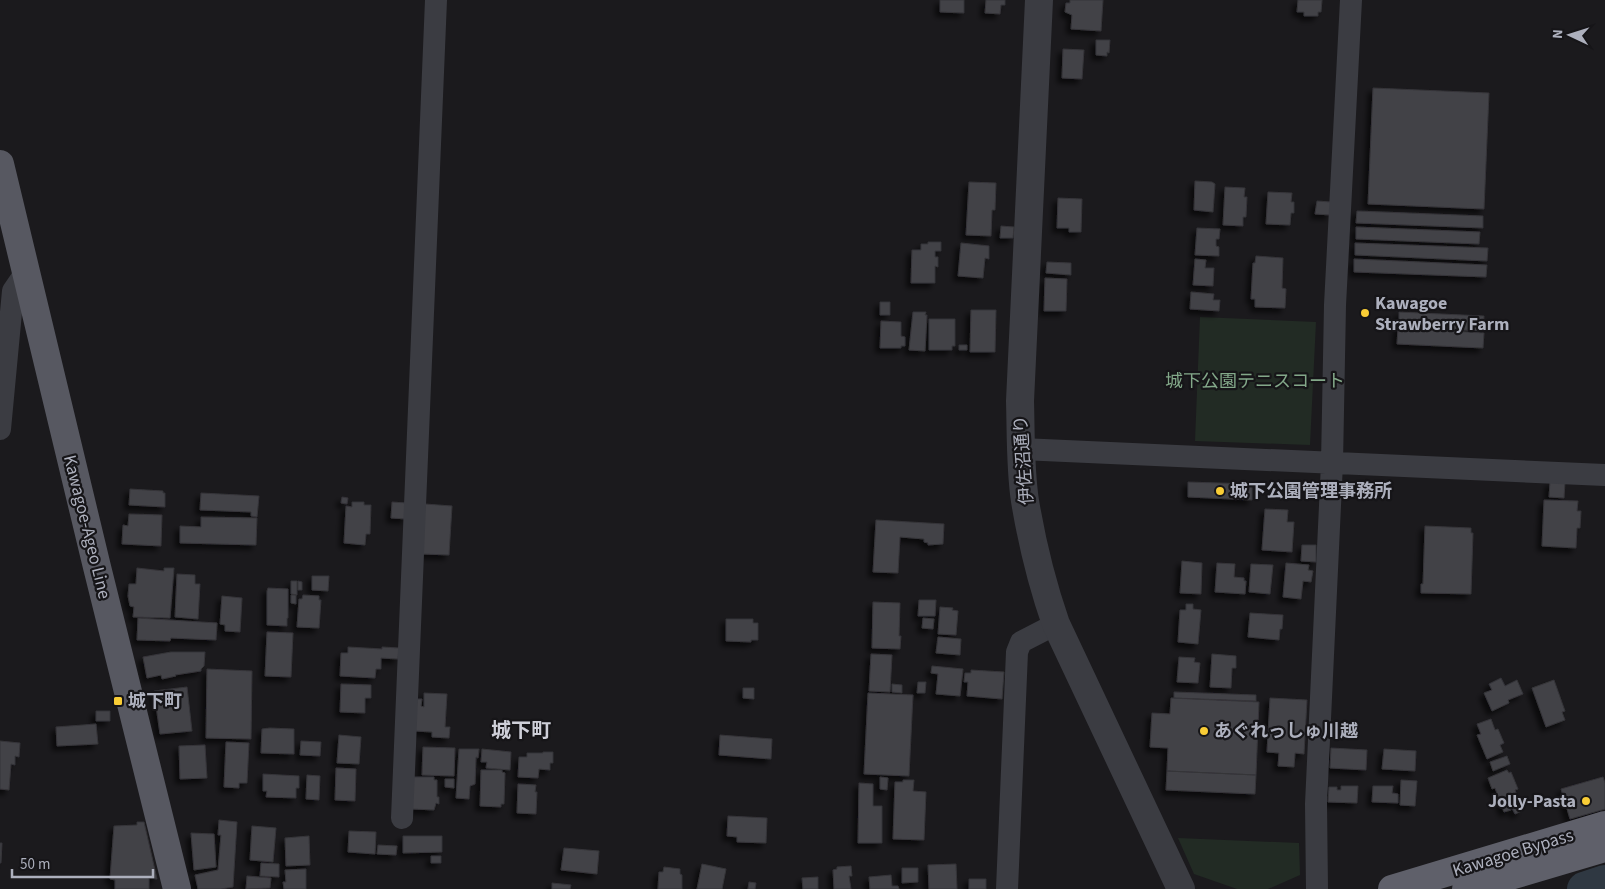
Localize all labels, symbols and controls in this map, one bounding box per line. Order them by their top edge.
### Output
north arrow [1545,10,1595,60]
text: N [1548,29,1568,40]
place label: Kawagoe Strawberry Farm [1375,291,1509,337]
marker: Kawagoe Strawberry Farm [1359,307,1371,319]
park label: 城下公園テニスコート [1165,369,1345,394]
street label: 伊佐沼通り [1008,414,1040,506]
street label: Kawagoe-Ageo Line [57,452,117,602]
place label: 城下公園管理事務所 [1230,479,1392,504]
marker: 城下公園管理事務所 [1214,485,1226,497]
place label: 城下町 [128,689,182,714]
marker: 城下町 [112,695,124,707]
district label: 城下町 [491,717,551,745]
place label: あぐれっしゅ川越 [1214,719,1358,744]
marker: あぐれっしゅ川越 [1198,725,1210,737]
place label: Jolly-Pasta [1488,789,1576,814]
marker: Jolly-Pasta [1580,795,1592,807]
street label: Kawagoe Bypass [1450,823,1576,883]
scale bar [12,846,154,878]
text: 50 m [20,854,50,875]

